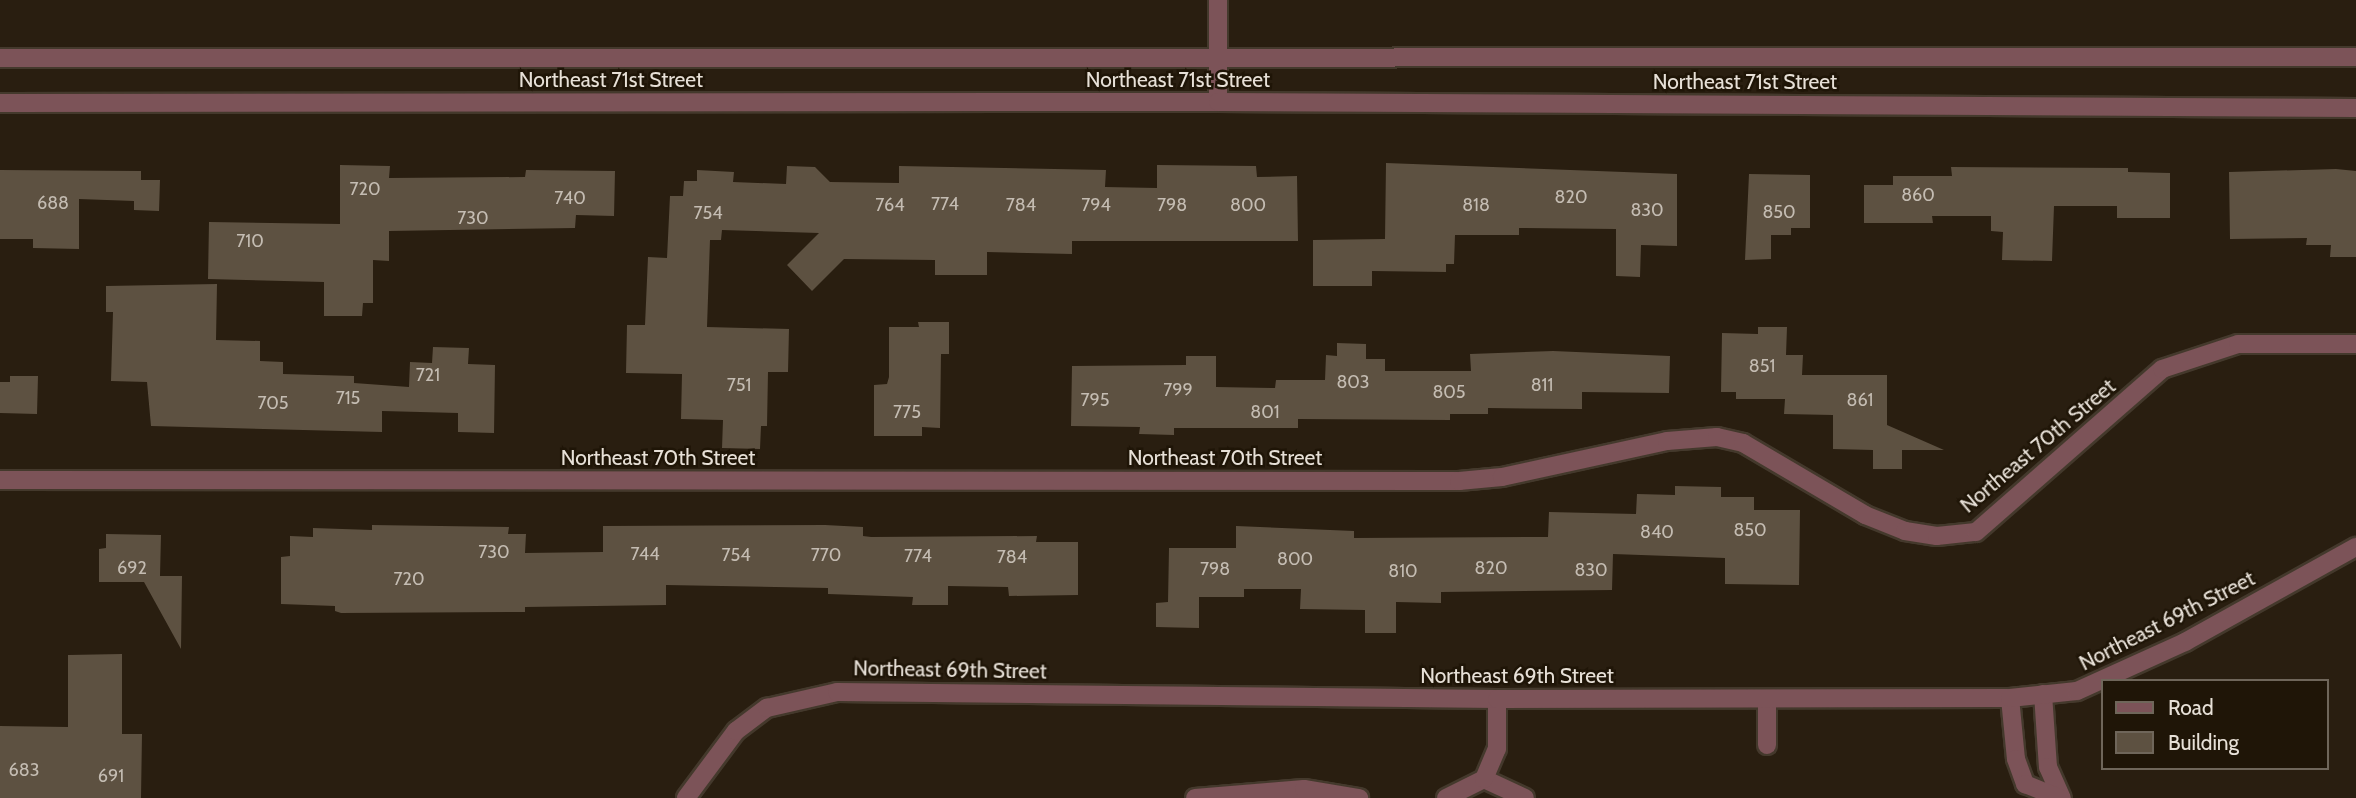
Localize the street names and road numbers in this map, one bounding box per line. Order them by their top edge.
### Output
street label: Northeast 71st Street [519,67,703,93]
street label: Northeast 71st Street [1086,67,1270,93]
street label: Northeast 71st Street [1653,69,1837,95]
street label: Northeast 70th Street [1955,374,2121,518]
street label: Northeast 70th Street [561,445,755,471]
street label: Northeast 70th Street [1128,445,1322,471]
street label: Northeast 69th Street [2075,566,2259,676]
street label: Northeast 69th Street [853,656,1047,684]
street label: Northeast 69th Street [1420,663,1614,689]

